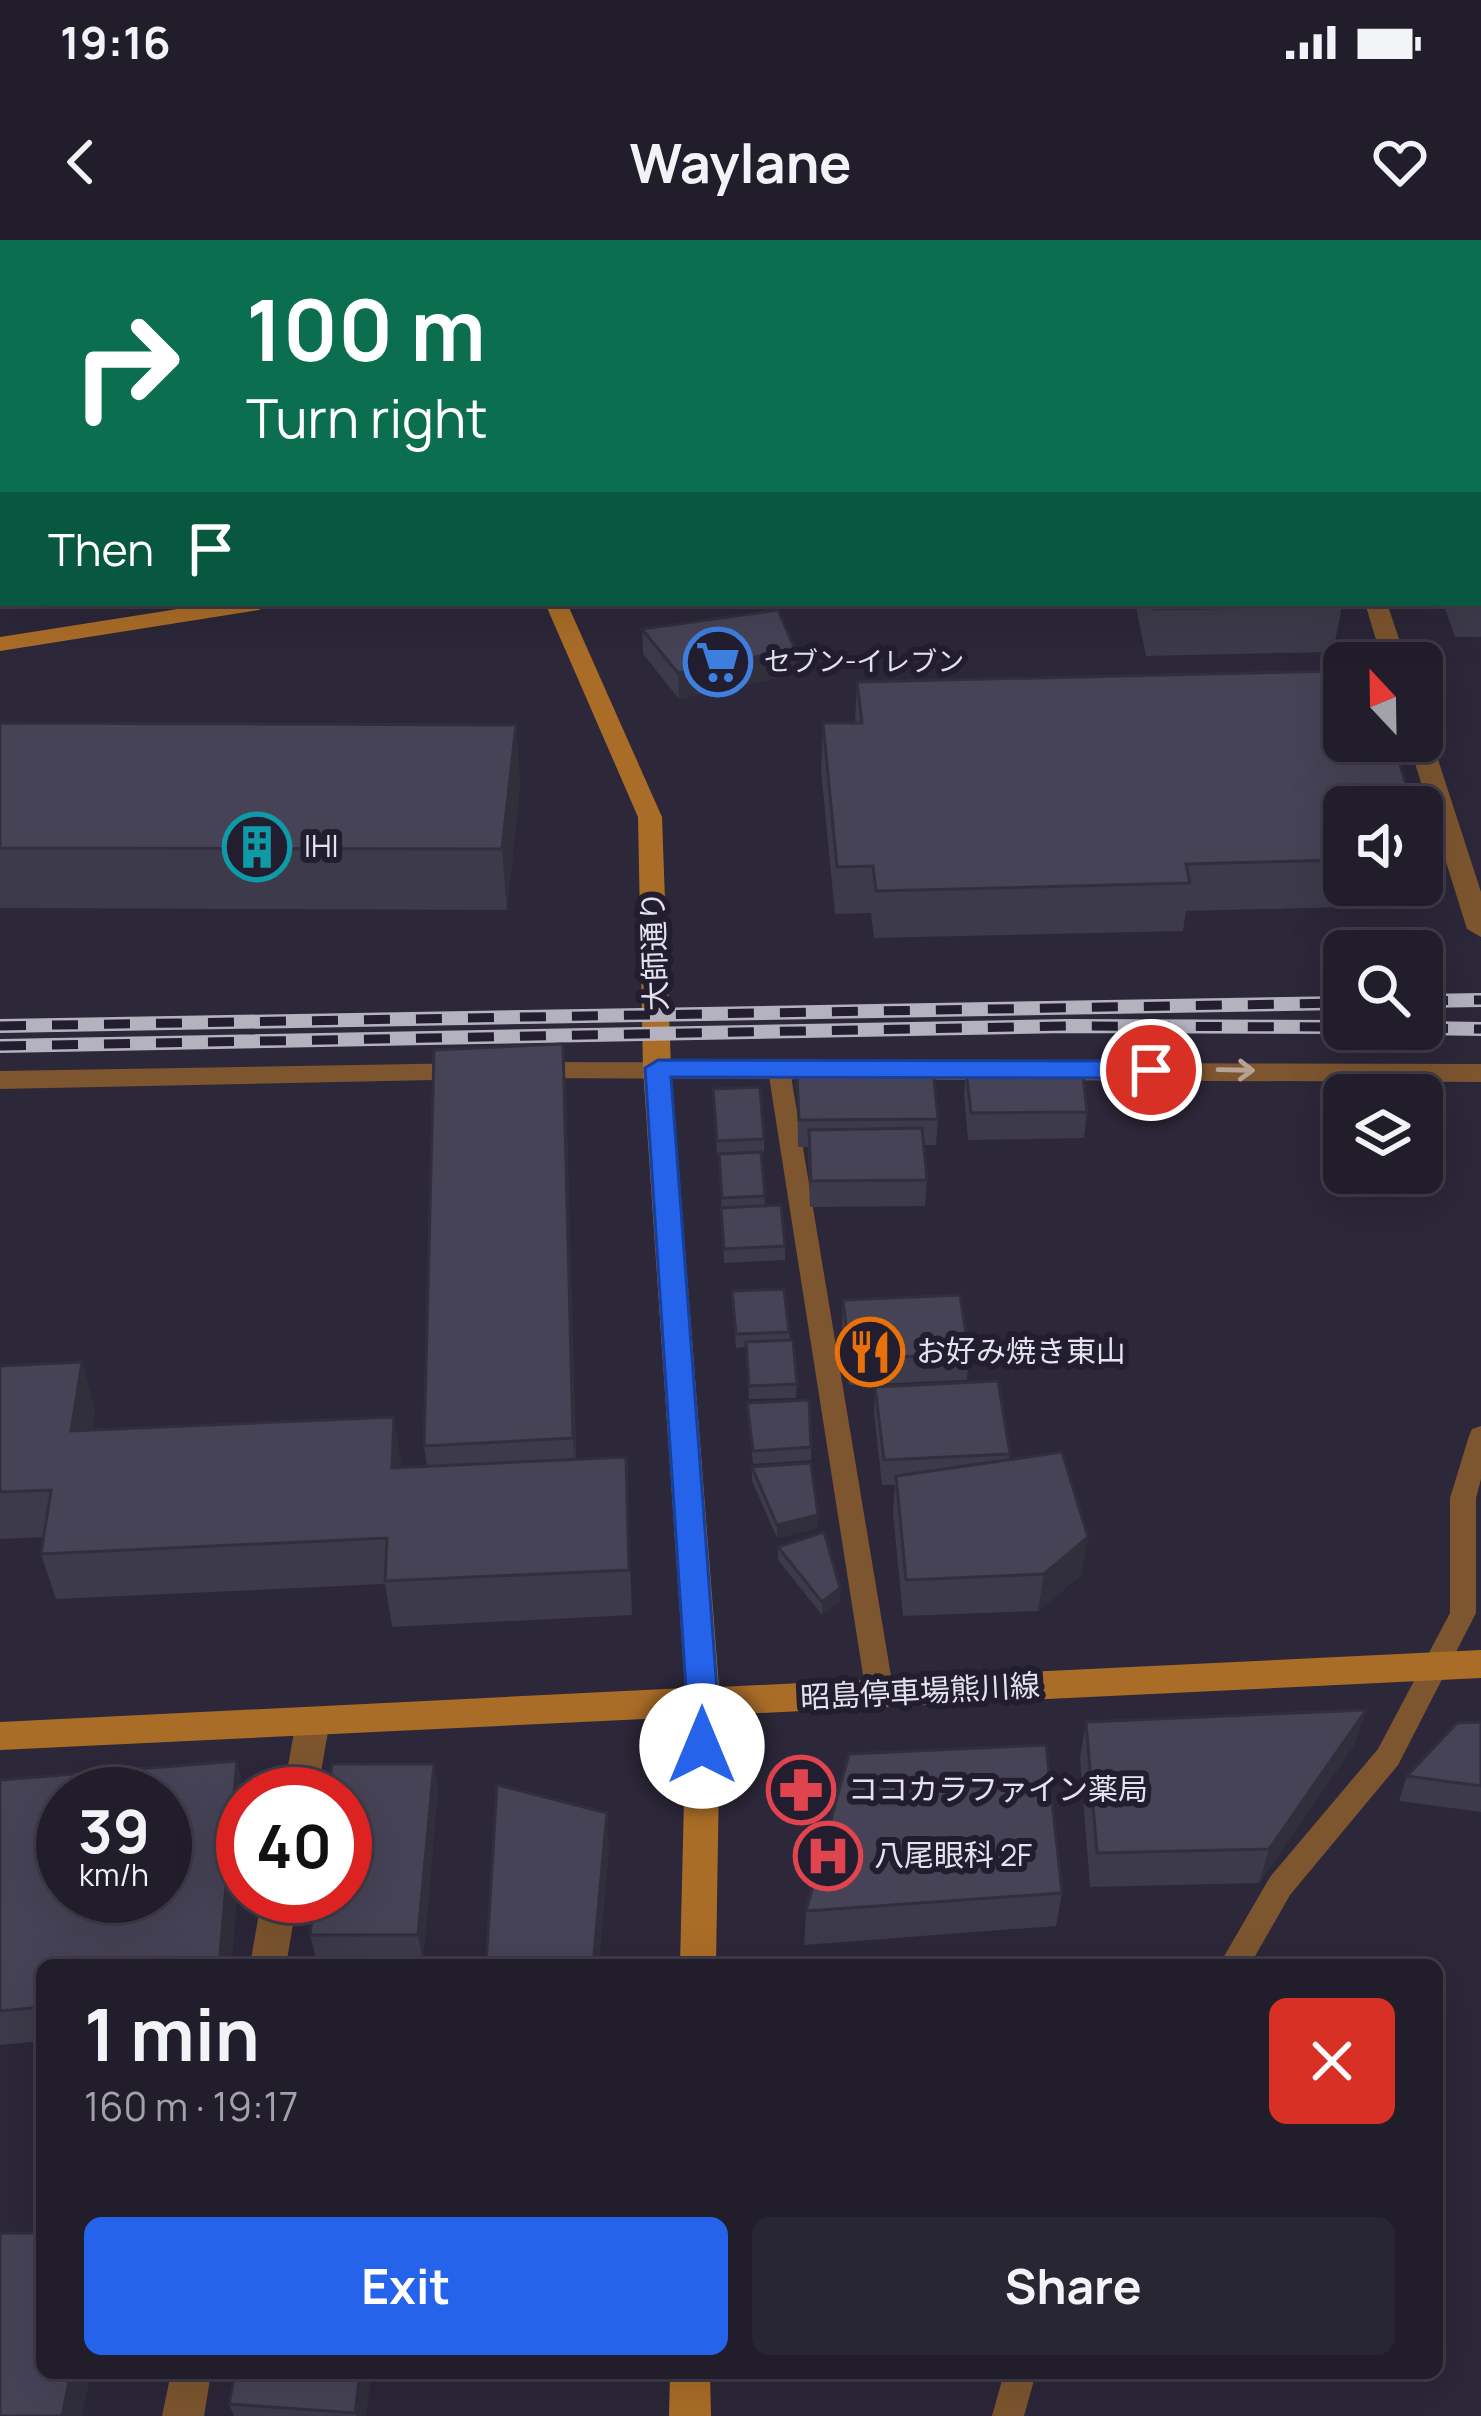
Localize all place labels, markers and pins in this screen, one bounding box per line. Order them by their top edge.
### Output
supermarket icon: セブン-イレブン [683,627,753,697]
place label: セブン-イレブン [764,642,964,679]
building icon: IHI [222,812,292,882]
place label: IHI [304,825,339,866]
pin [1100,1019,1202,1121]
restaurant icon: お好み焼き東山 [835,1317,905,1387]
place label: お好み焼き東山 [916,1330,1126,1371]
pharmacy icon: ココカラファイン薬局 [766,1755,836,1825]
place label: ココカラファイン薬局 [848,1768,1148,1809]
hospital icon: 八尾眼科 2F [793,1821,863,1891]
place label: 八尾眼科 2F [874,1834,1032,1875]

